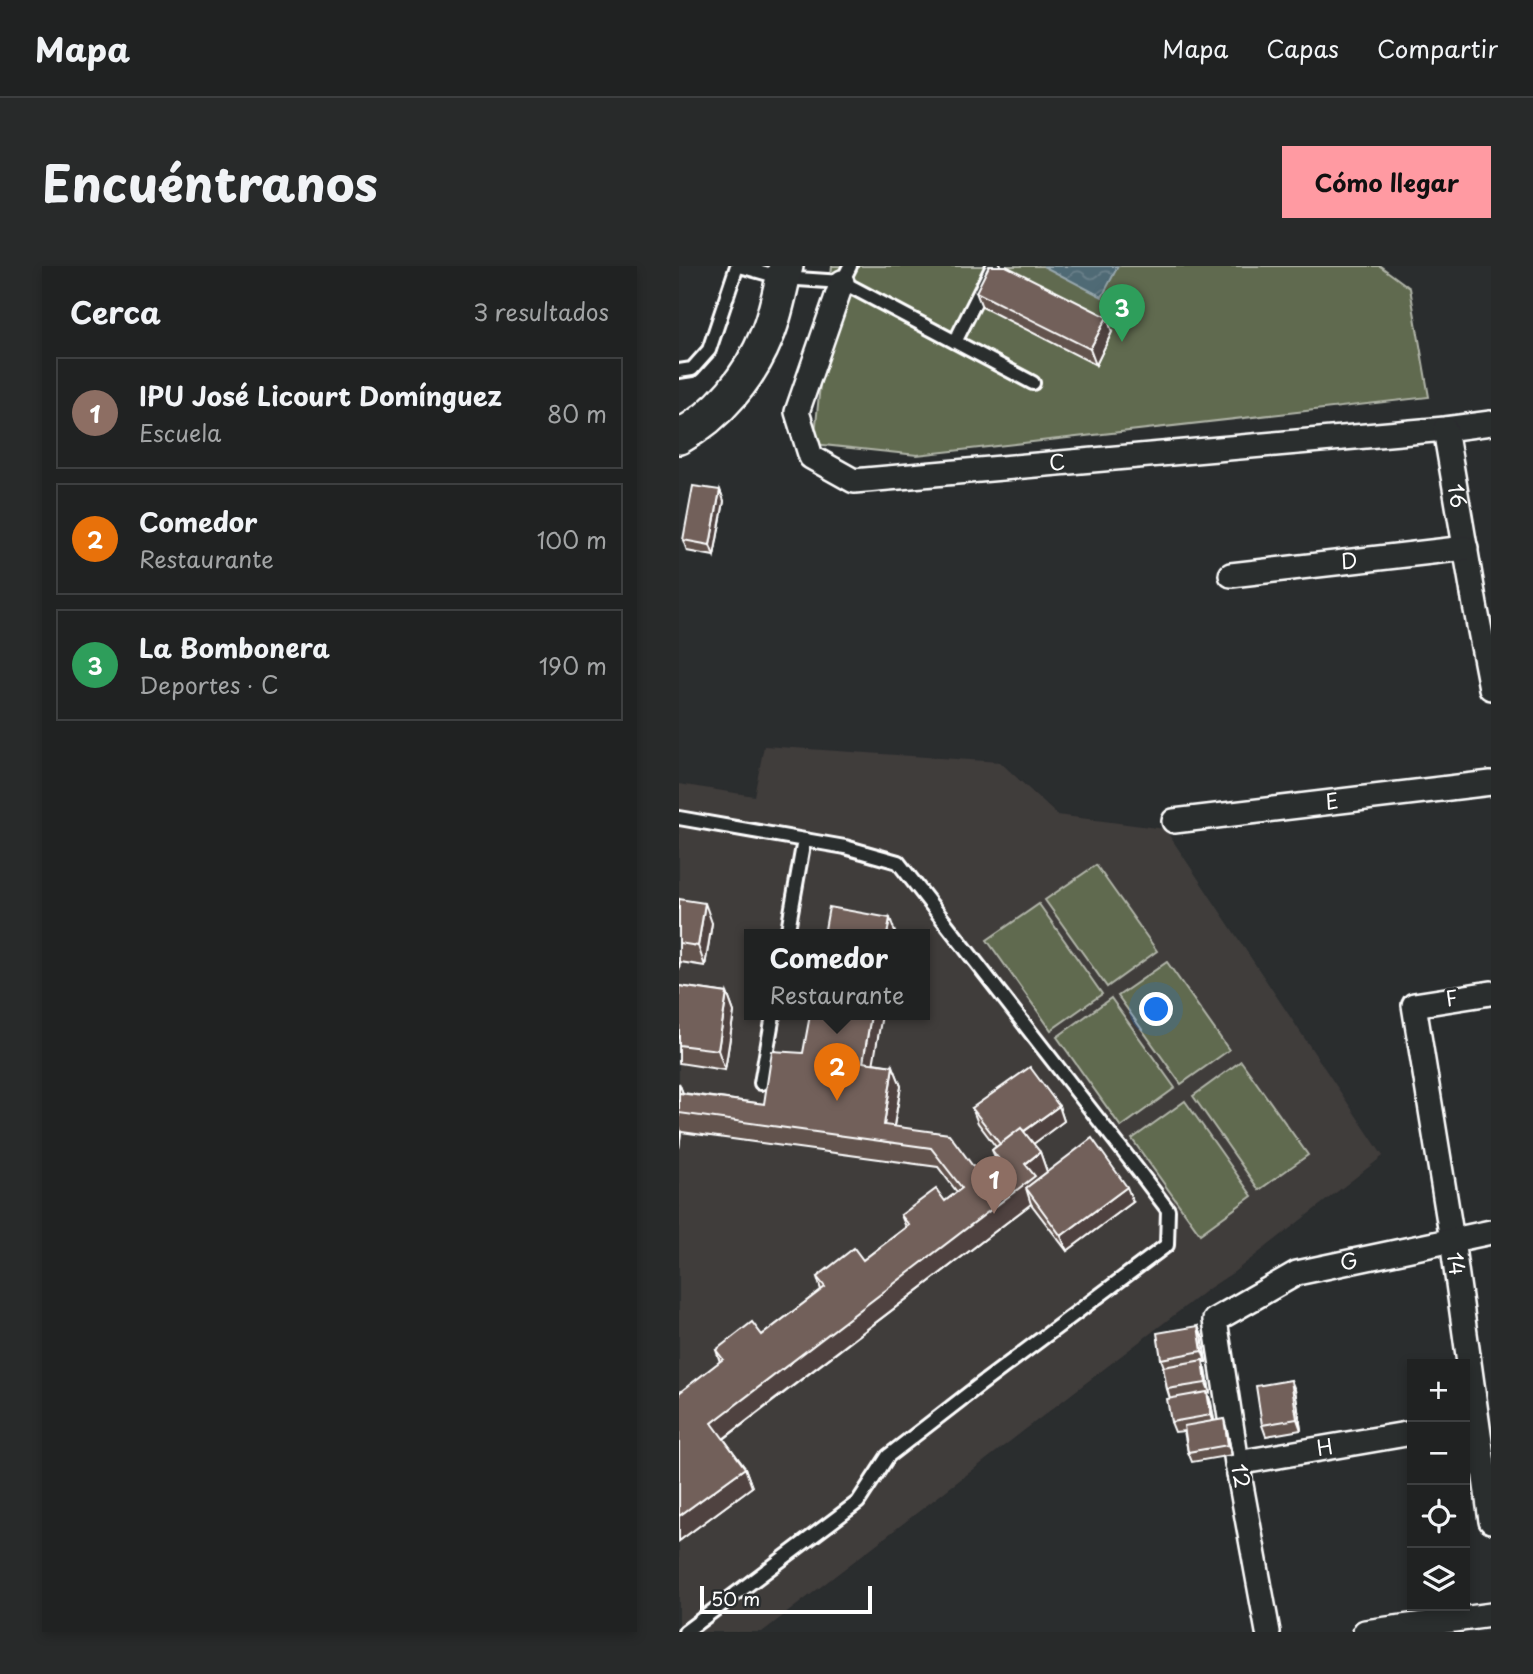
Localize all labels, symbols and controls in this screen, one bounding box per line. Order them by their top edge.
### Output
text: Mapa [35,23,130,73]
text: Mapa [1162,30,1228,66]
text: Capas [1266,30,1339,66]
text: Compartir [1377,30,1498,66]
text: Encuéntranos [42,145,378,219]
button: Cómo llegar [1282,146,1491,218]
pin: 3 [1099,284,1145,342]
text: Cerca [70,289,161,334]
text: 3 resultados [473,294,609,329]
text: IPU José Licourt Domínguez [139,376,502,415]
text: 1 [90,396,101,431]
text: 80 m [547,396,607,431]
text: Escuela [139,415,221,450]
street label: C [1048,444,1067,478]
street label: 16 [1441,481,1476,510]
text: Comedor [139,502,257,541]
text: 2 [87,522,103,557]
text: 100 m [537,522,607,557]
text: Restaurante [139,541,274,576]
street label: D [1339,543,1359,576]
text: La Bombonera [139,628,330,667]
text: 3 [87,648,103,683]
text: 190 m [539,648,607,683]
text: Deportes · C [139,667,279,702]
street label: E [1323,783,1340,817]
popup [744,929,930,1020]
text: Comedor [770,938,888,977]
text: Restaurante [770,977,904,1012]
street label: F [1443,980,1460,1014]
your location [1139,992,1173,1026]
pin: 2 [814,1043,860,1101]
pin: 1 [971,1156,1017,1214]
street label: G [1337,1243,1360,1278]
street label: 14 [1440,1250,1475,1277]
map controls [1407,1359,1470,1611]
button: + [1407,1359,1470,1422]
button: − [1407,1422,1470,1485]
street label: H [1314,1429,1335,1463]
street label: 12 [1224,1461,1260,1490]
button: locate [1407,1485,1470,1548]
button: layers [1407,1548,1470,1611]
scale bar [700,1583,871,1615]
text: 50 m [711,1584,760,1612]

